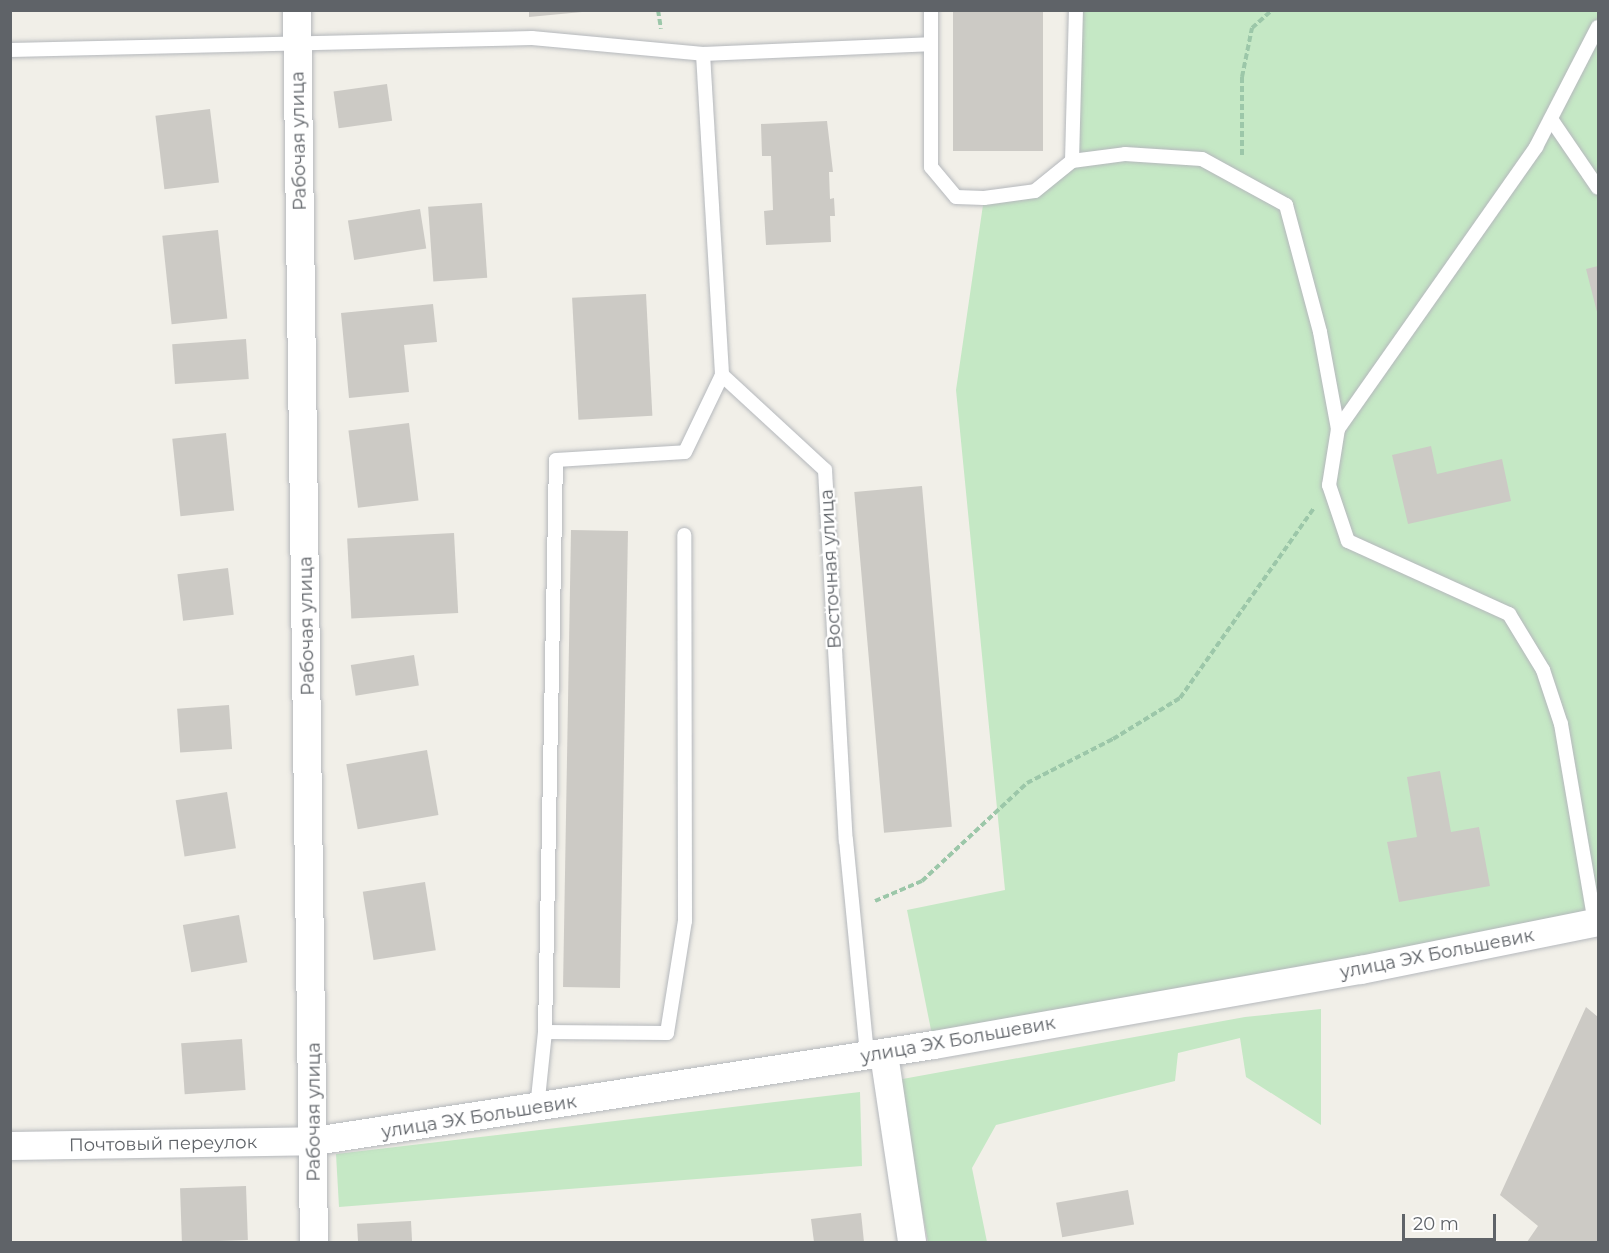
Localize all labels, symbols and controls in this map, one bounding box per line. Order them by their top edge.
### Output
street label: Рабочая улица [287,71,311,211]
street label: Восточная улица [816,489,846,649]
street label: Рабочая улица [295,556,319,696]
street label: улица ЭХ Большевик [1338,925,1536,983]
street label: улица ЭХ Большевик [859,1012,1057,1068]
street label: Рабочая улица [303,1042,325,1182]
street label: улица ЭХ Большевик [380,1091,578,1143]
street label: Почтовый переулок [69,1132,257,1156]
scale bar [1405,1202,1500,1240]
text: 20 m [1413,1213,1459,1235]

